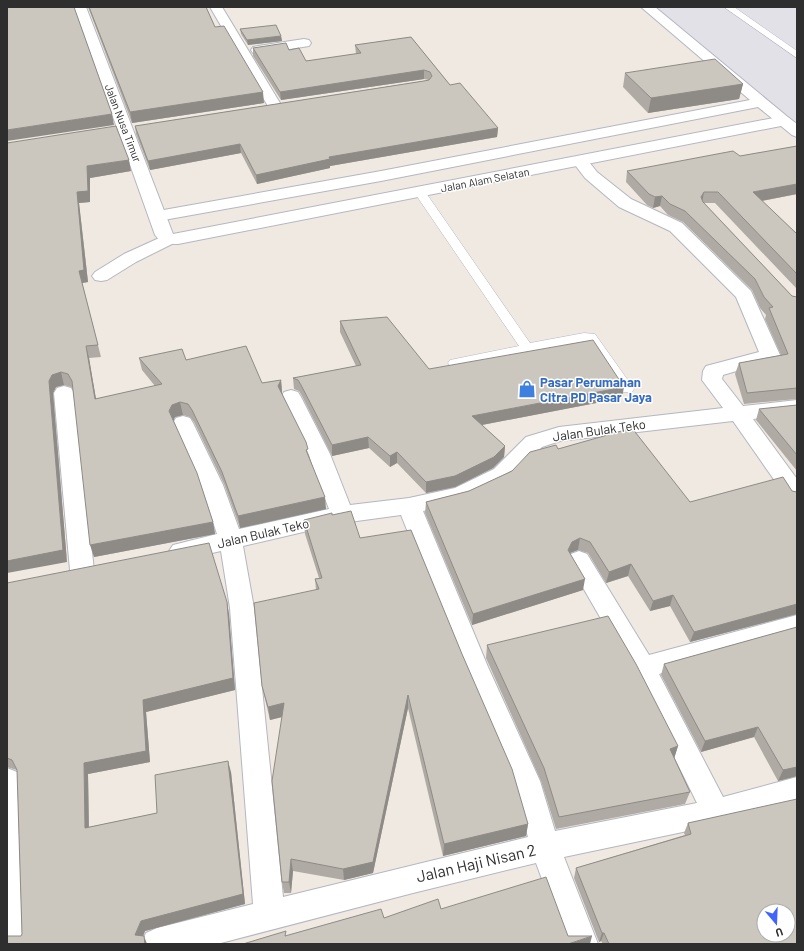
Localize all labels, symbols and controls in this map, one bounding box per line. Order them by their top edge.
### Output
street label: Jalan Nusa Timur [103,82,144,164]
street label: Jalan Alam Selatan [439,164,531,195]
place label: Pasar Perumahan Citra PD Pasar Jaya [540,374,652,405]
shop icon: Pasar Perumahan Citra PD Pasar Jaya [517,379,537,399]
street label: Jalan Bulak Teko [551,416,647,444]
street label: Jalan Bulak Teko [215,515,311,551]
street label: Jalan Haji Nisan 2 [414,840,538,886]
north arrow [756,903,796,943]
text: U [774,926,785,940]

